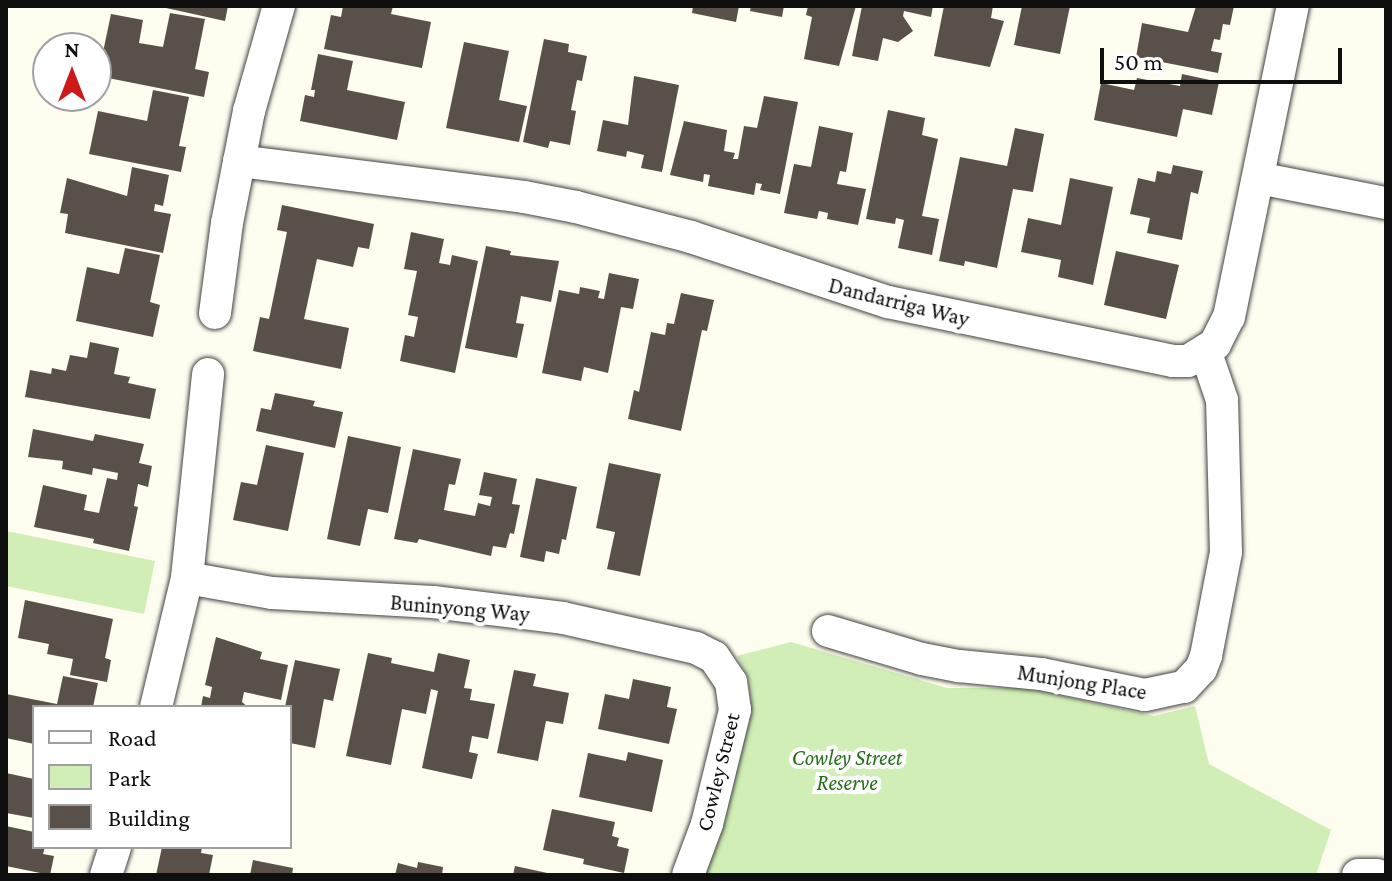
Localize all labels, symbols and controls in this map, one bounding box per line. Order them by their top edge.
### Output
north arrow [32,32,112,112]
scale bar [1104,32,1346,82]
text: N [65,37,80,62]
text: 50 m [1114,48,1163,75]
street label: Dandarriga Way [826,272,972,332]
street label: Buninyong Way [389,589,531,627]
street label: Munjong Place [1016,659,1148,705]
legend [32,705,292,849]
street label: Cowley Street [691,710,745,834]
text: Road [108,724,157,751]
park label: Cowley Street Reserve [792,744,902,796]
text: Park [108,764,151,791]
text: Building [108,804,190,831]

